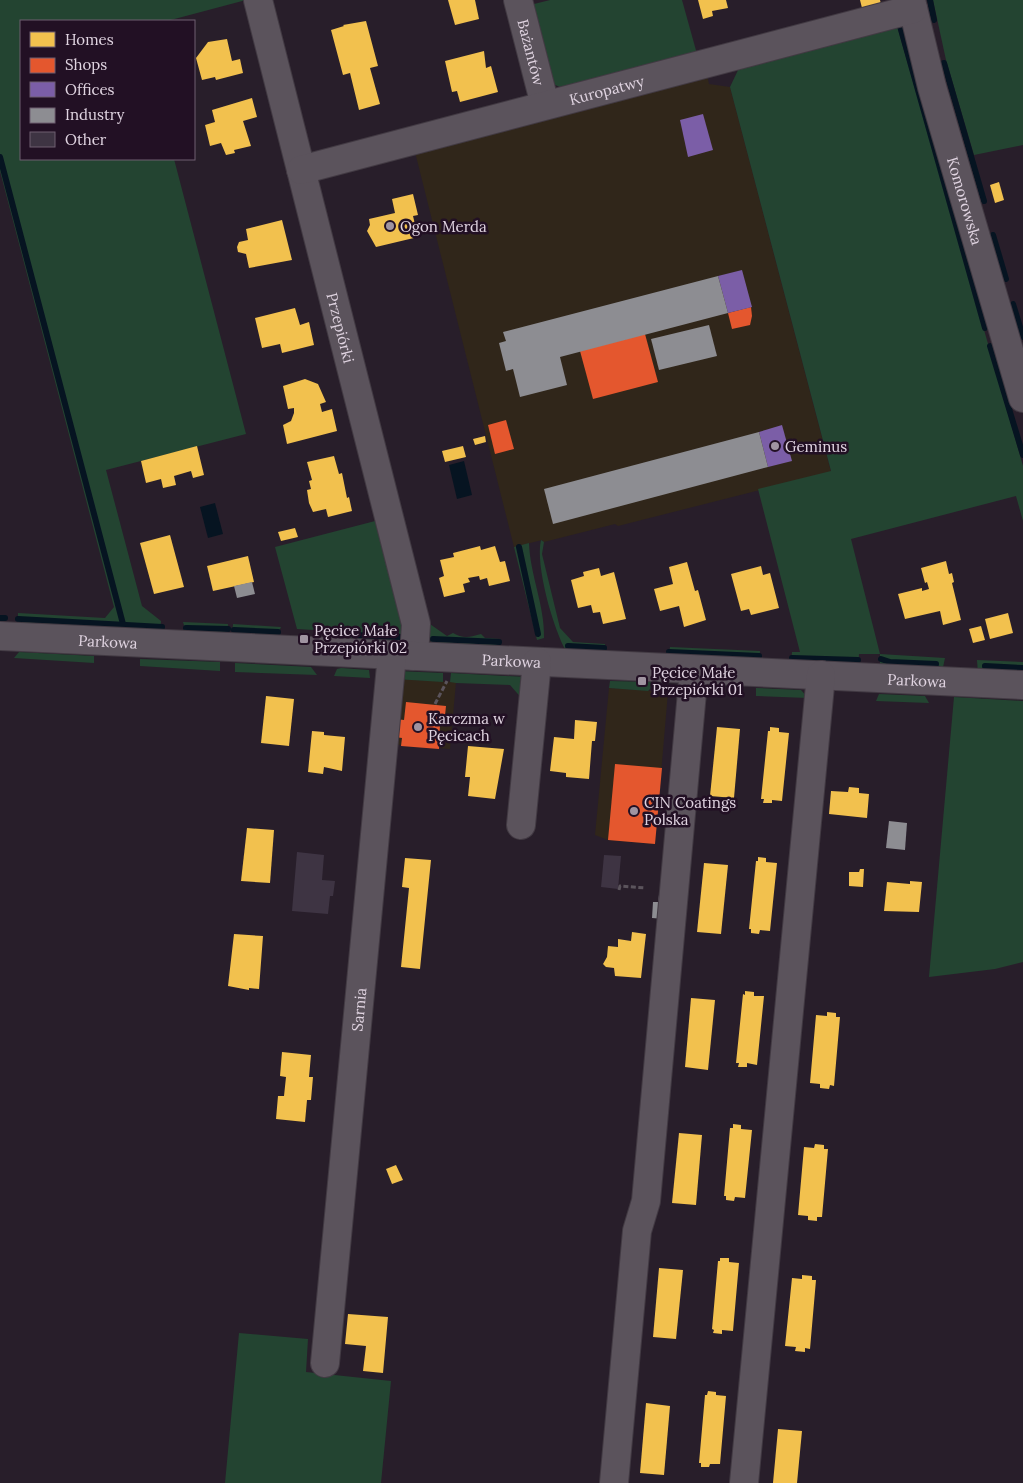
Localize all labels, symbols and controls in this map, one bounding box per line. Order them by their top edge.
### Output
street label: Bażantów [514,17,549,88]
legend [20,20,195,160]
text: Homes [65,30,114,49]
text: Shops [65,55,107,74]
street label: Kuropatwy [567,71,646,109]
text: Offices [65,80,115,99]
text: Industry [65,105,124,124]
text: Other [65,130,107,149]
street label: Komorowska [943,154,987,247]
place label: Ogon Merda [400,217,487,236]
marker: Ogon Merda [384,220,396,232]
street label: Przepiórki [323,290,359,365]
place label: Geminus [785,437,847,456]
marker: Geminus [769,440,781,452]
place label: Pęcice Małe Przepiórki 02 [314,621,407,657]
street label: Parkowa [78,630,138,652]
marker: Pęcice Małe Przepiórki 02 [298,633,310,645]
street label: Parkowa [481,650,542,671]
place label: Pęcice Małe Przepiórki 01 [652,663,743,699]
street label: Parkowa [887,669,947,691]
marker: Pęcice Małe Przepiórki 01 [636,675,648,687]
place label: Karczma w Pęcicach [428,709,505,745]
marker: Karczma w Pęcicach [412,721,424,733]
place label: CIN Coatings Polska [644,793,736,829]
marker: CIN Coatings Polska [628,805,640,817]
street label: Sarnia [347,987,370,1032]

